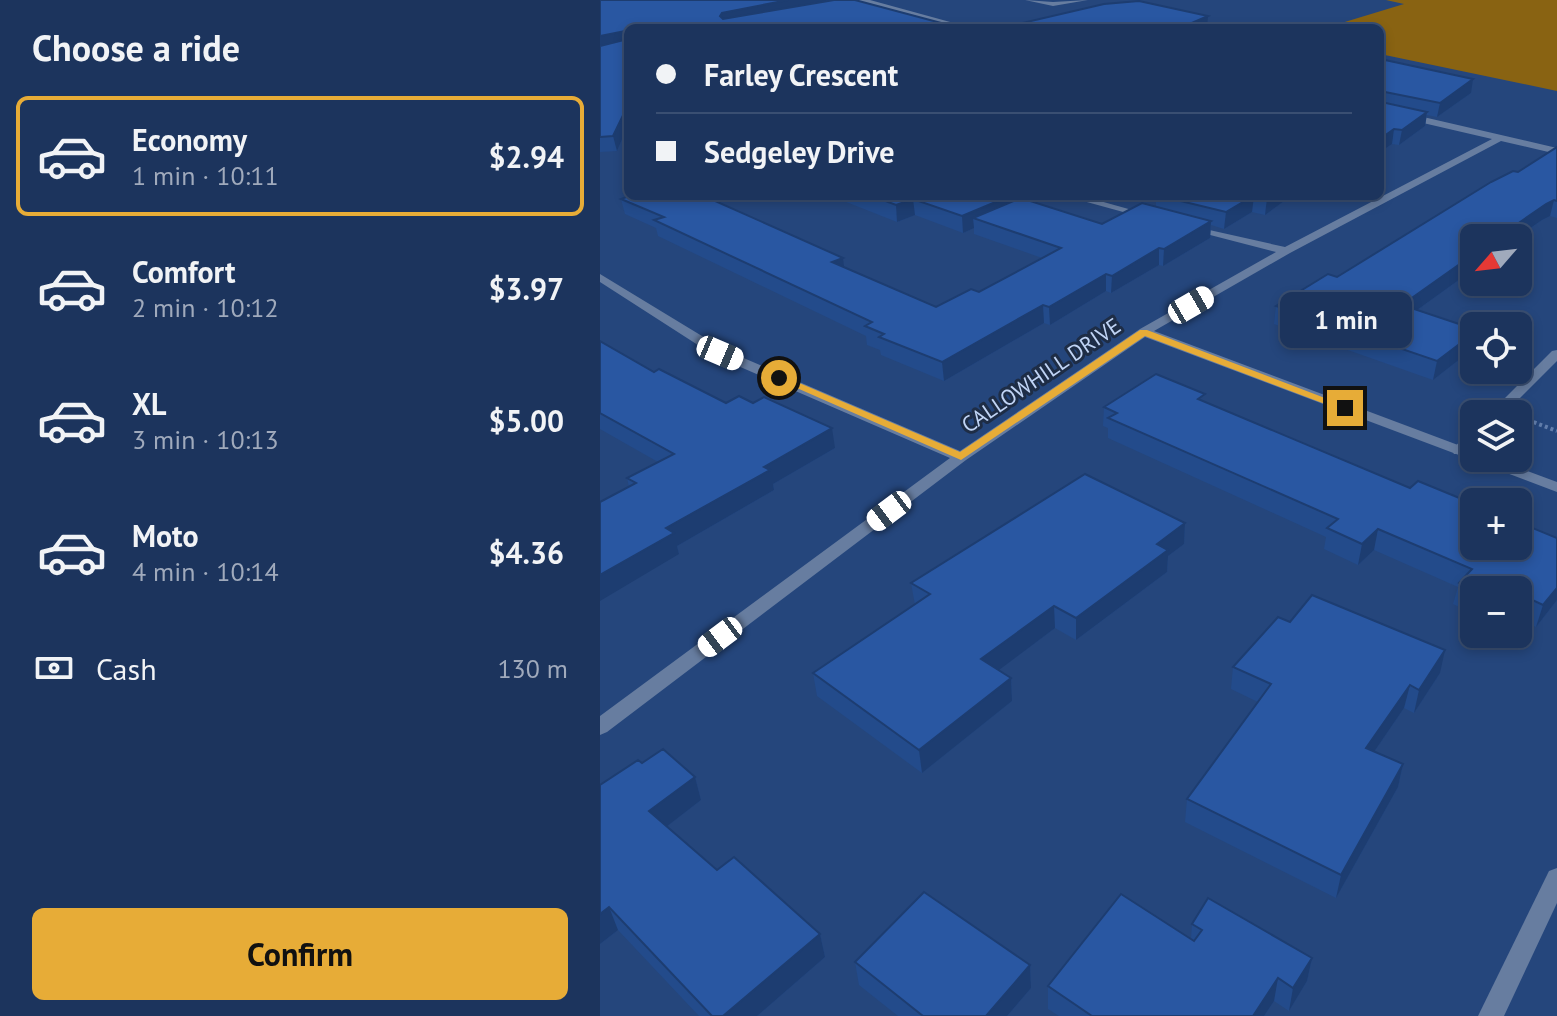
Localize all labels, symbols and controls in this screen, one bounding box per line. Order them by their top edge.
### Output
text: Choose a ride [32,24,240,71]
text: Farley Crescent [704,55,898,94]
icon: car [36,120,108,192]
text: Economy [132,120,247,159]
text: Sedgeley Drive [704,132,894,171]
text: $2.94 [489,137,564,176]
text: 1 min · 10:11 [132,159,279,192]
north arrow [1460,224,1532,296]
map controls [1460,224,1532,648]
icon: car [36,252,108,324]
text: Comfort [132,252,235,291]
text: $3.97 [489,269,564,308]
car [1164,283,1218,327]
text: 2 min · 10:12 [132,291,279,324]
callout: 1 min [1279,292,1411,348]
text: 1 min [1314,303,1378,336]
street label: CALLOWHILL DRIVE [956,311,1126,439]
button: locate [1460,312,1532,384]
car [693,333,747,373]
route start [761,360,797,396]
icon: car [36,384,108,456]
text: XL [132,384,166,423]
route end [1327,390,1363,426]
button: layers [1460,400,1532,472]
text: $5.00 [489,401,564,440]
text: 3 min · 10:13 [132,423,279,456]
car [863,487,915,535]
button: + [1460,488,1532,560]
icon: car [36,516,108,588]
text: Moto [132,516,199,555]
text: $4.36 [489,533,564,572]
text: 4 min · 10:14 [132,555,279,588]
button: − [1460,576,1532,648]
car [694,613,746,661]
icon: cash [32,646,76,690]
text: Cash [96,649,157,688]
text: 130 m [497,652,568,685]
button: Confirm [32,908,568,1000]

